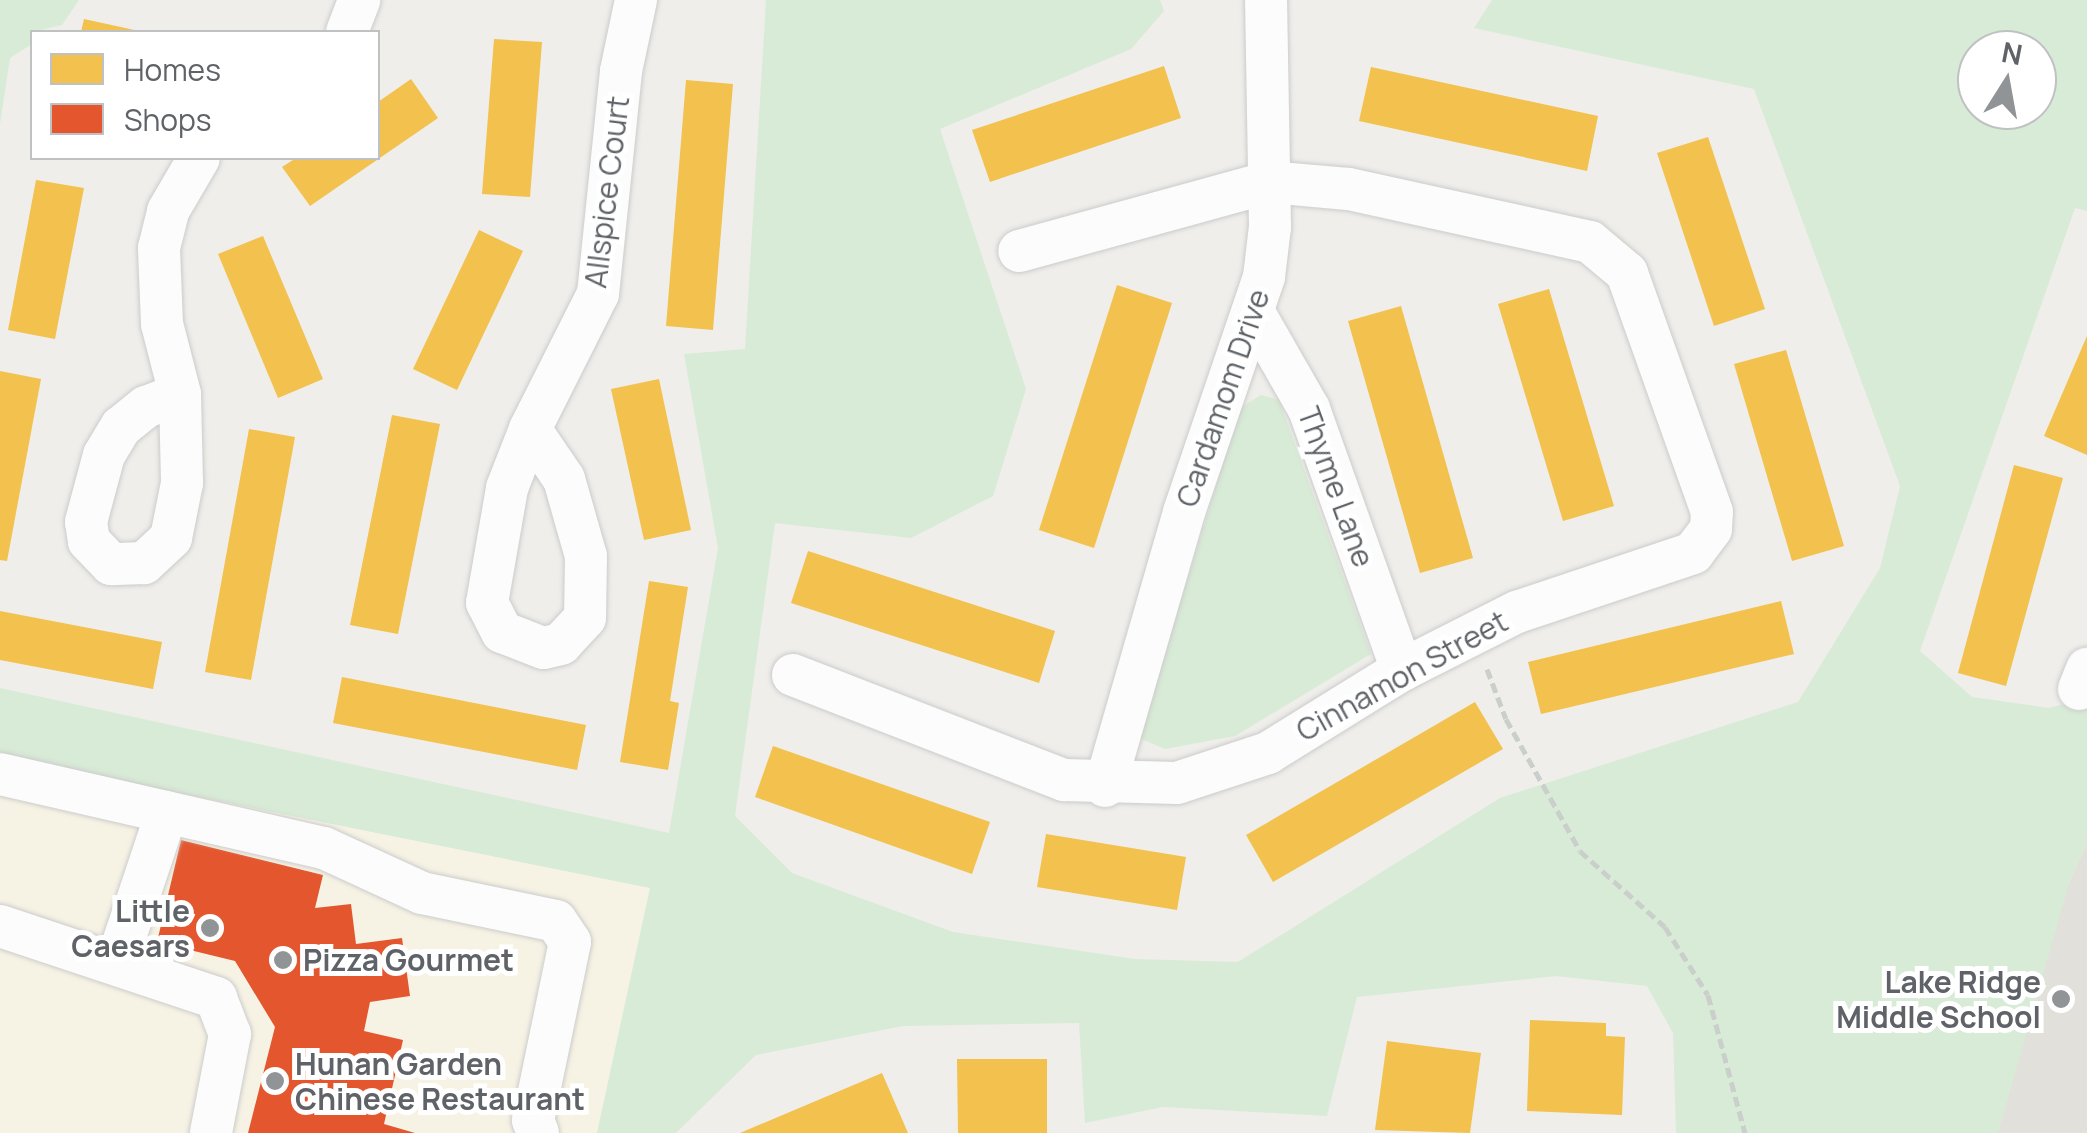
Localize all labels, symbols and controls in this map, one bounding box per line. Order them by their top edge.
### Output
legend [30,30,380,160]
north arrow [1957,30,2057,130]
text: N [1999,32,2026,73]
text: Homes [124,49,221,90]
street label: Allspice Court [577,94,637,290]
text: Shops [124,99,211,140]
street label: Cardamom Drive [1169,284,1277,512]
street label: Thyme Lane [1290,402,1382,572]
street label: Cinnamon Street [1290,603,1514,749]
place label: Little Caesars [71,893,190,964]
marker: Little Caesars [199,917,221,939]
place label: Pizza Gourmet [303,942,514,978]
marker: Pizza Gourmet [272,949,294,971]
place label: Lake Ridge Middle School [1836,964,2041,1034]
marker: Lake Ridge Middle School [2050,988,2072,1010]
place label: Hunan Garden Chinese Restaurant [295,1046,585,1116]
marker: Hunan Garden Chinese Restaurant [264,1070,286,1092]

